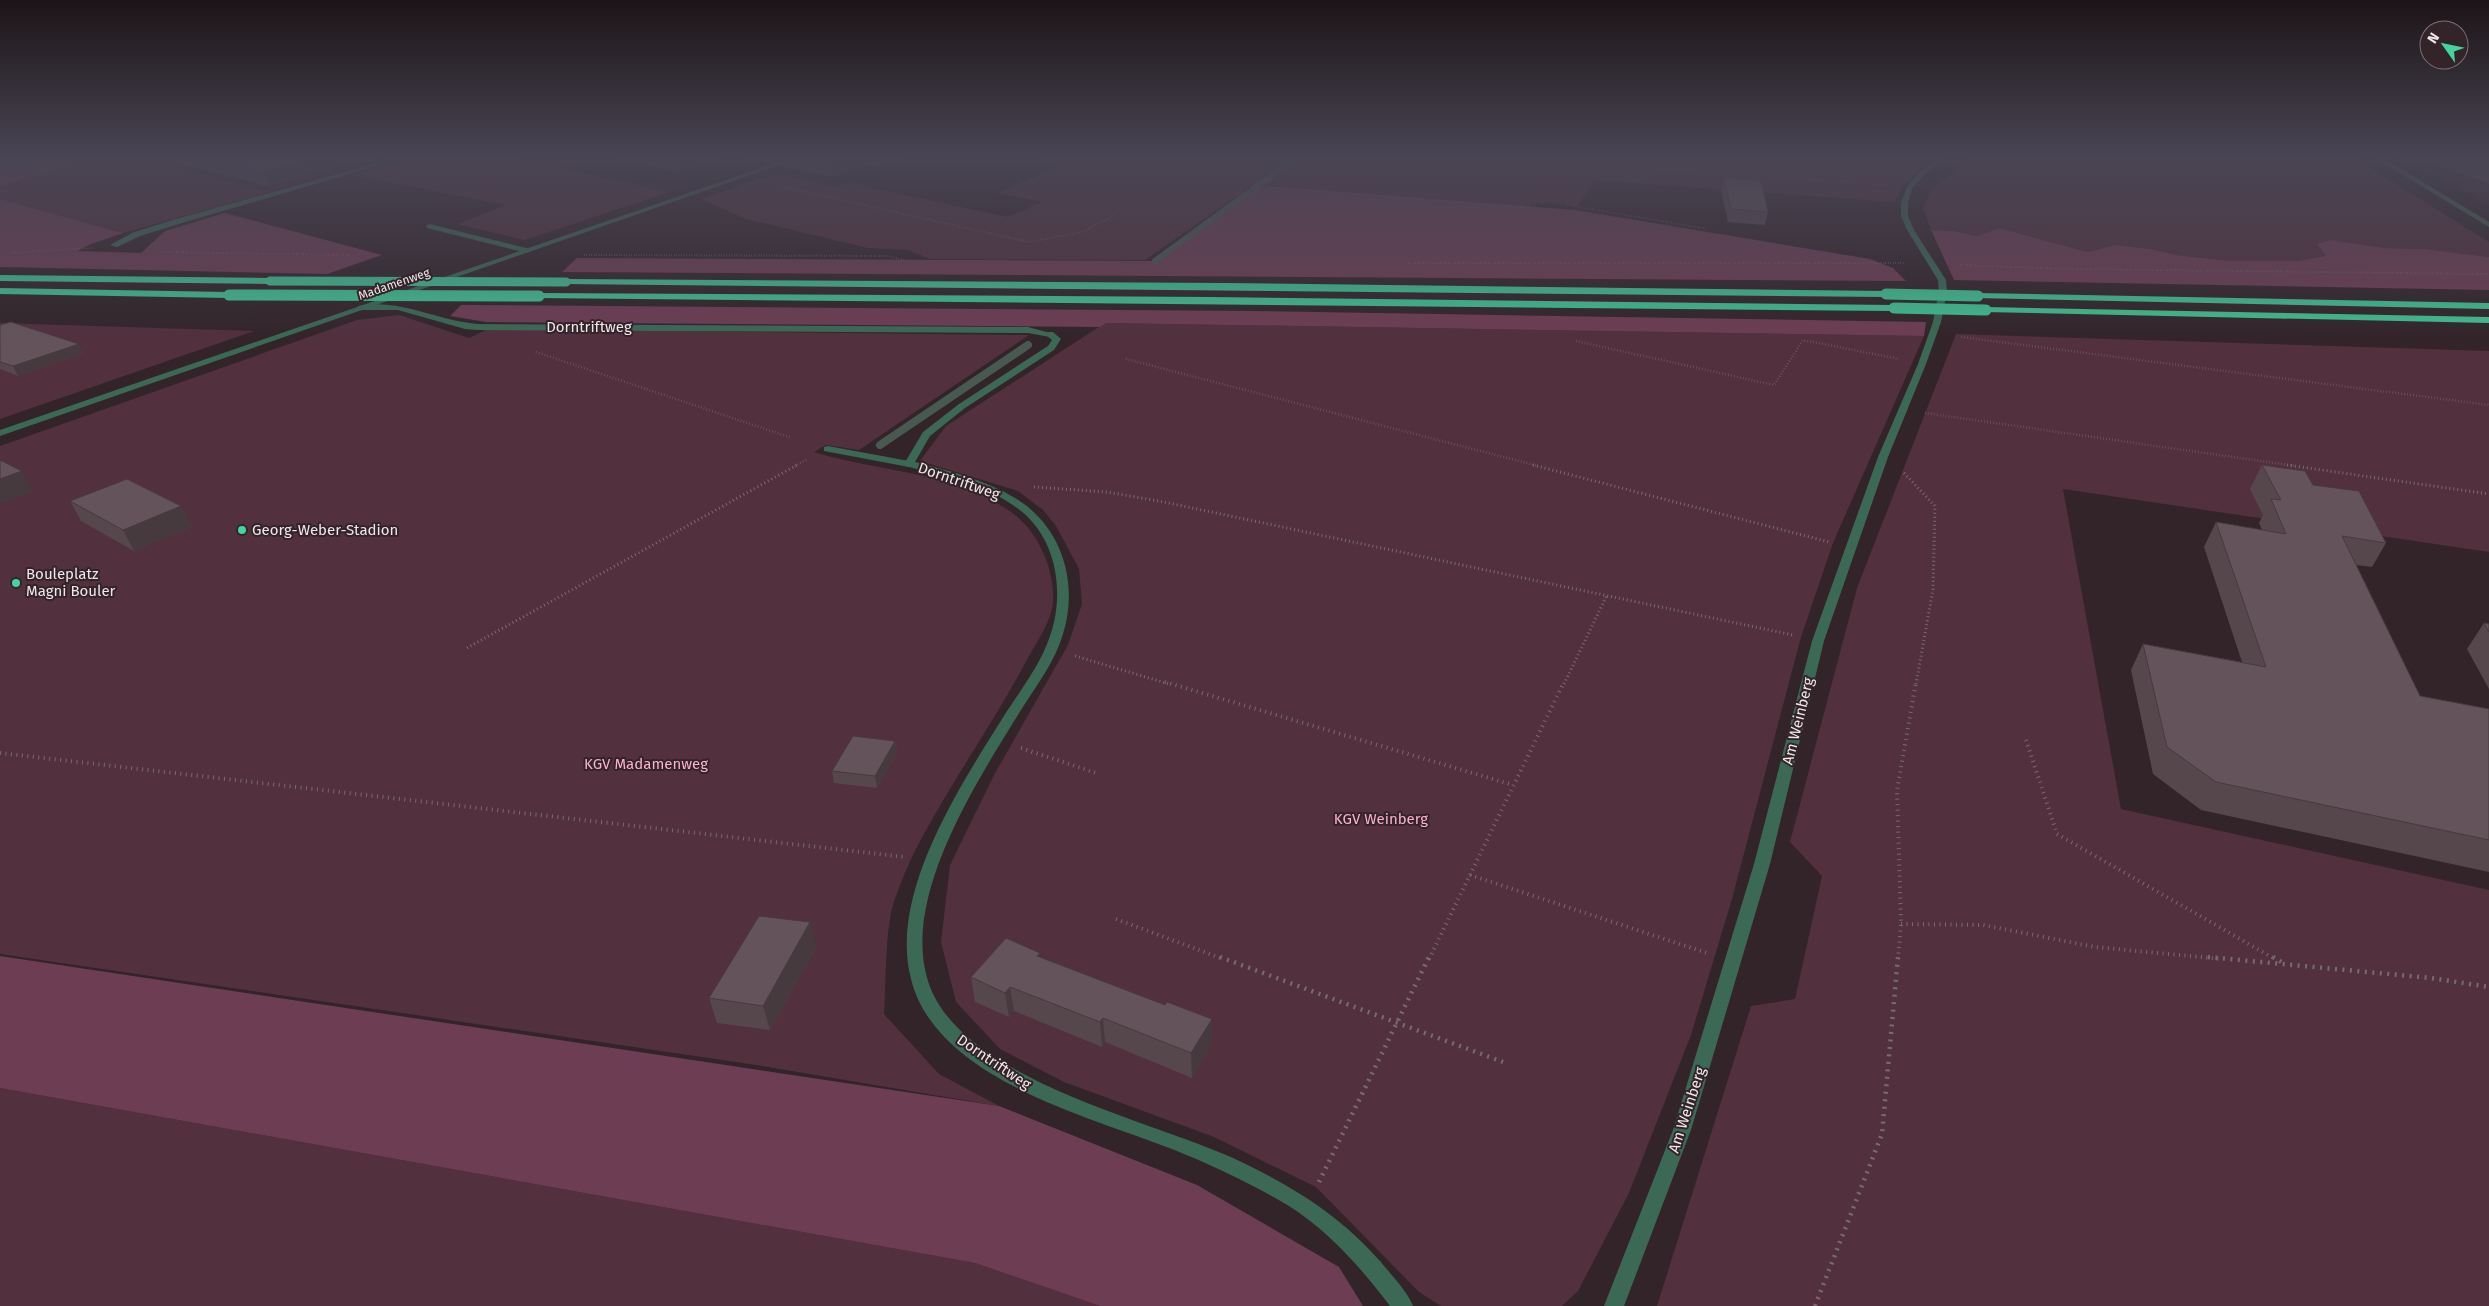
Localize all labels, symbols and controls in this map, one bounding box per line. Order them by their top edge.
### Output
north arrow [2419,20,2469,70]
text: N [2424,30,2443,47]
street label: Madamenweg [356,265,432,303]
street label: Dorntriftweg [546,318,632,336]
street label: Dorntriftweg [916,459,1003,504]
place label: Georg-Weber-Stadion [252,521,398,539]
marker: Georg-Weber-Stadion [236,524,248,536]
place label: Bouleplatz Magni Bouler [26,565,116,600]
marker: Bouleplatz Magni Bouler [10,577,22,589]
street label: Am Weinberg [1778,675,1818,767]
park label: KGV Madamenweg [584,755,708,773]
park label: KGV Weinberg [1334,810,1428,828]
street label: Dorntriftweg [953,1031,1035,1094]
street label: Am Weinberg [1665,1065,1709,1155]

